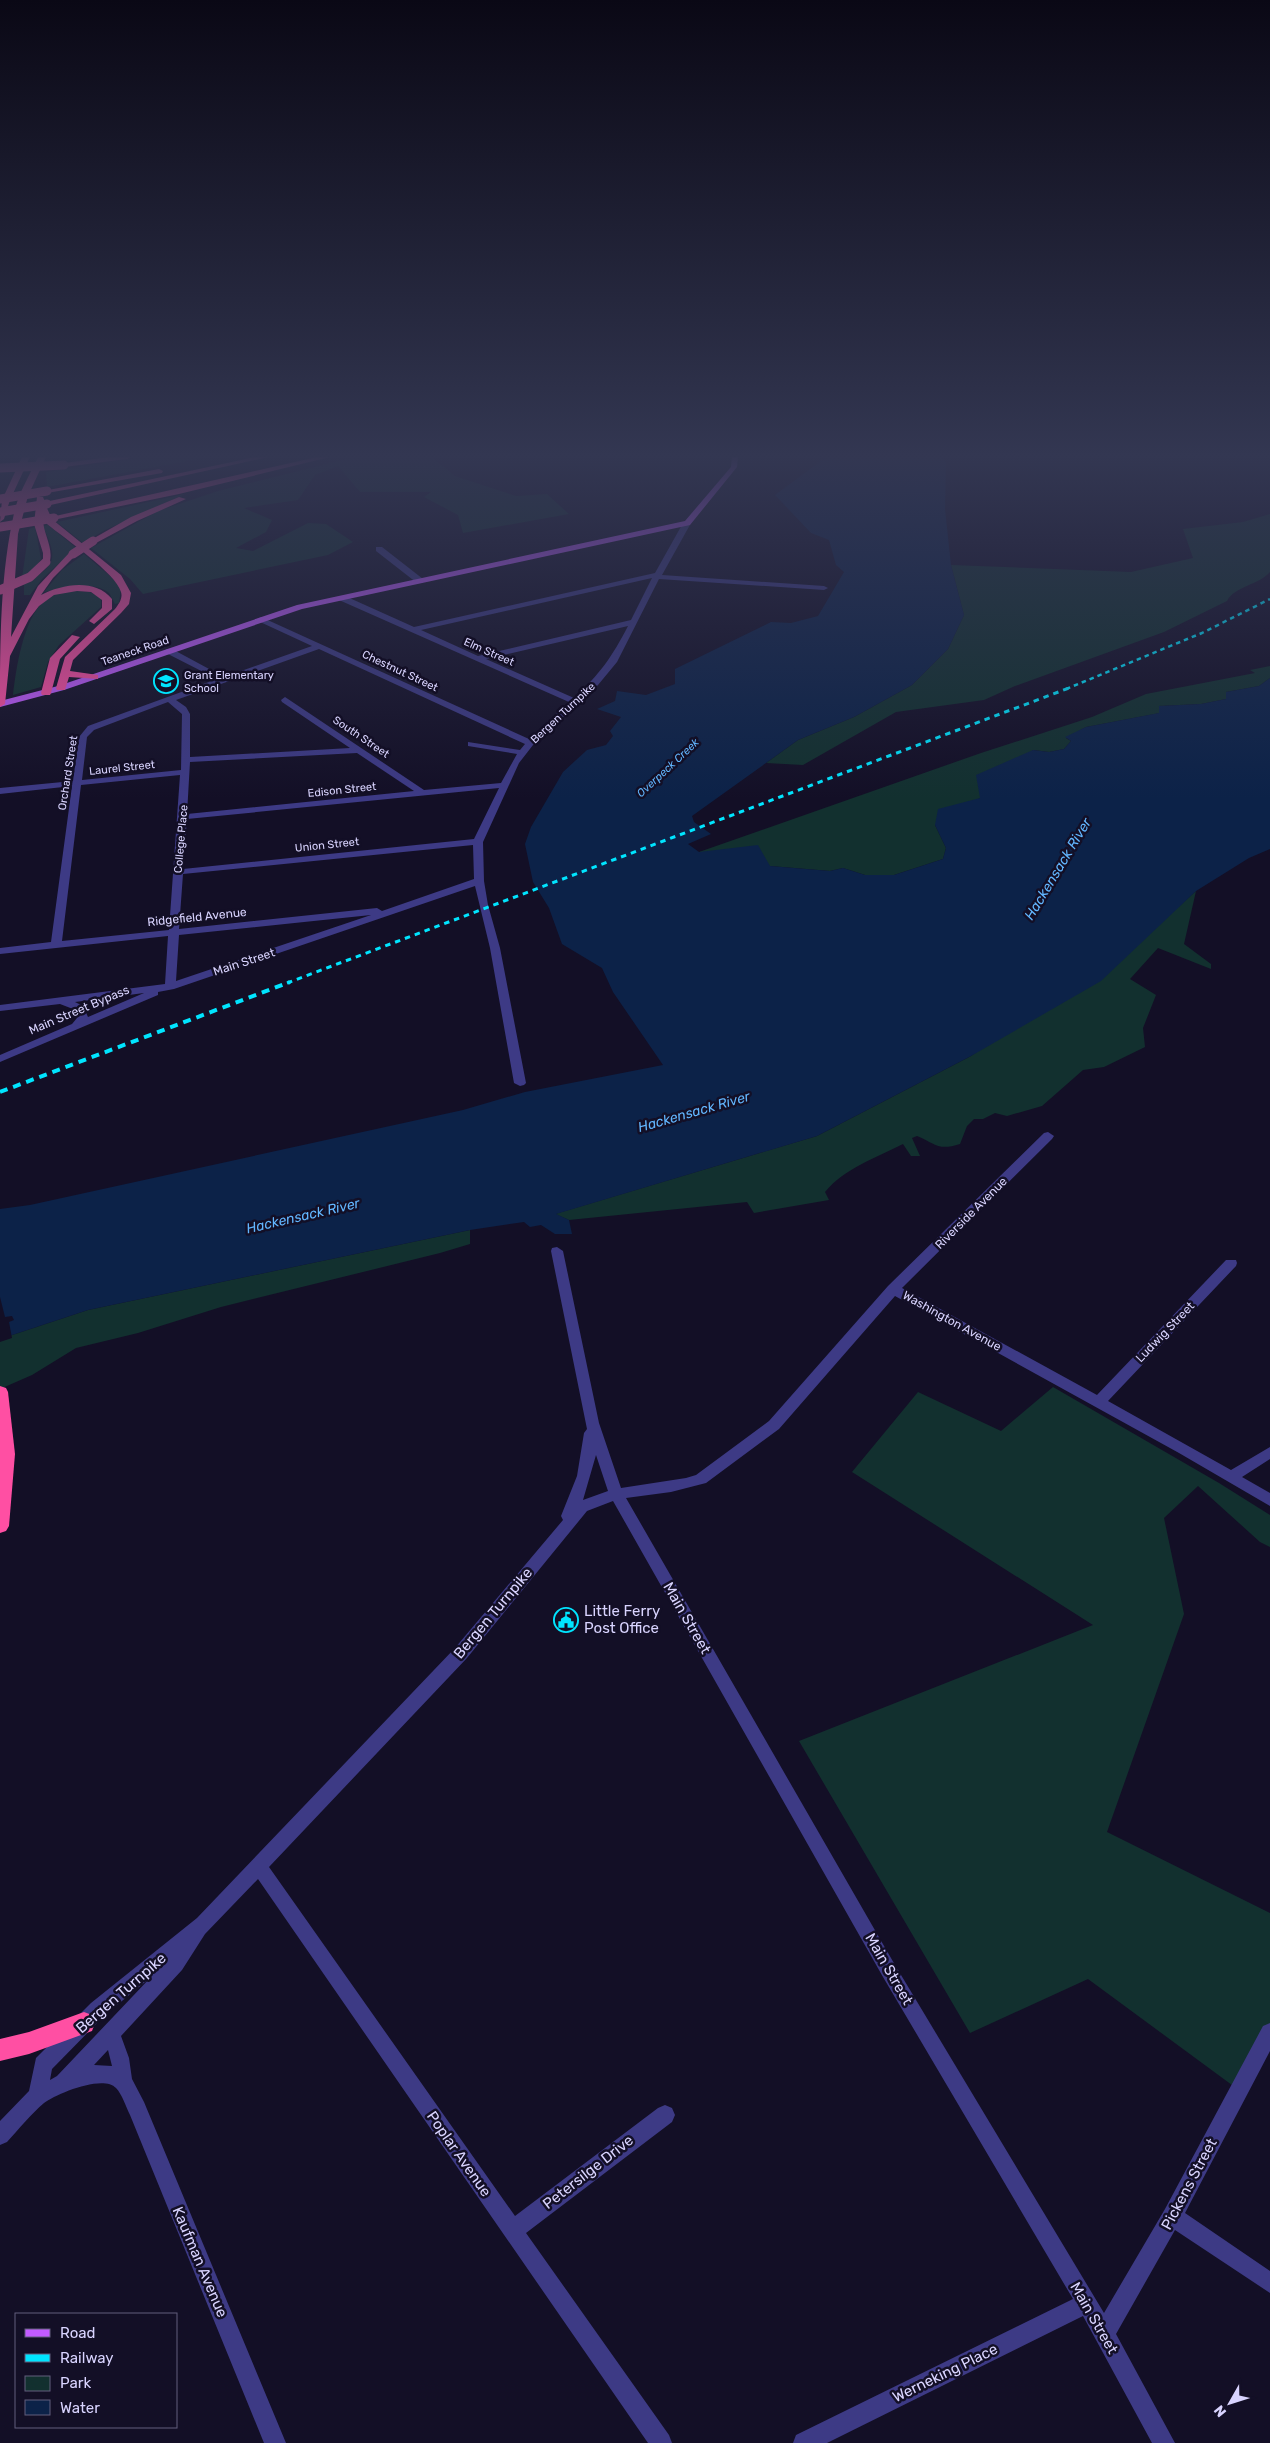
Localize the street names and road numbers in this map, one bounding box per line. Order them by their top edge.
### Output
street label: Teaneck Road [99,633,171,669]
street label: Elm Street [462,635,517,669]
street label: Chestnut Street [360,648,441,695]
street label: Bergen Turnpike [528,680,598,746]
street label: South Street [330,713,392,761]
street label: Orchard Street [56,734,80,811]
street label: Laurel Street [88,758,156,778]
street label: Edison Street [307,780,378,800]
street label: College Place [172,804,190,874]
street label: Union Street [294,835,360,855]
street label: Ridgefield Avenue [147,905,248,929]
street label: Main Street [211,945,277,979]
street label: Main Street Bypass [27,983,131,1037]
street label: Riverside Avenue [932,1174,1010,1252]
street label: Washington Avenue [900,1288,1004,1354]
street label: Ludwig Street [1133,1299,1197,1365]
street label: Bergen Turnpike [450,1564,536,1662]
street label: Main Street [659,1579,715,1657]
street label: Main Street [861,1930,917,2008]
street label: Bergen Turnpike [72,1949,170,2037]
street label: Poplar Avenue [423,2108,495,2200]
street label: Petersilge Drive [539,2131,637,2213]
street label: Pickens Street [1157,2135,1221,2233]
street label: Kaufman Avenue [169,2204,231,2320]
street label: Main Street [1066,2279,1122,2357]
street label: Werneking Place [890,2340,1000,2406]

